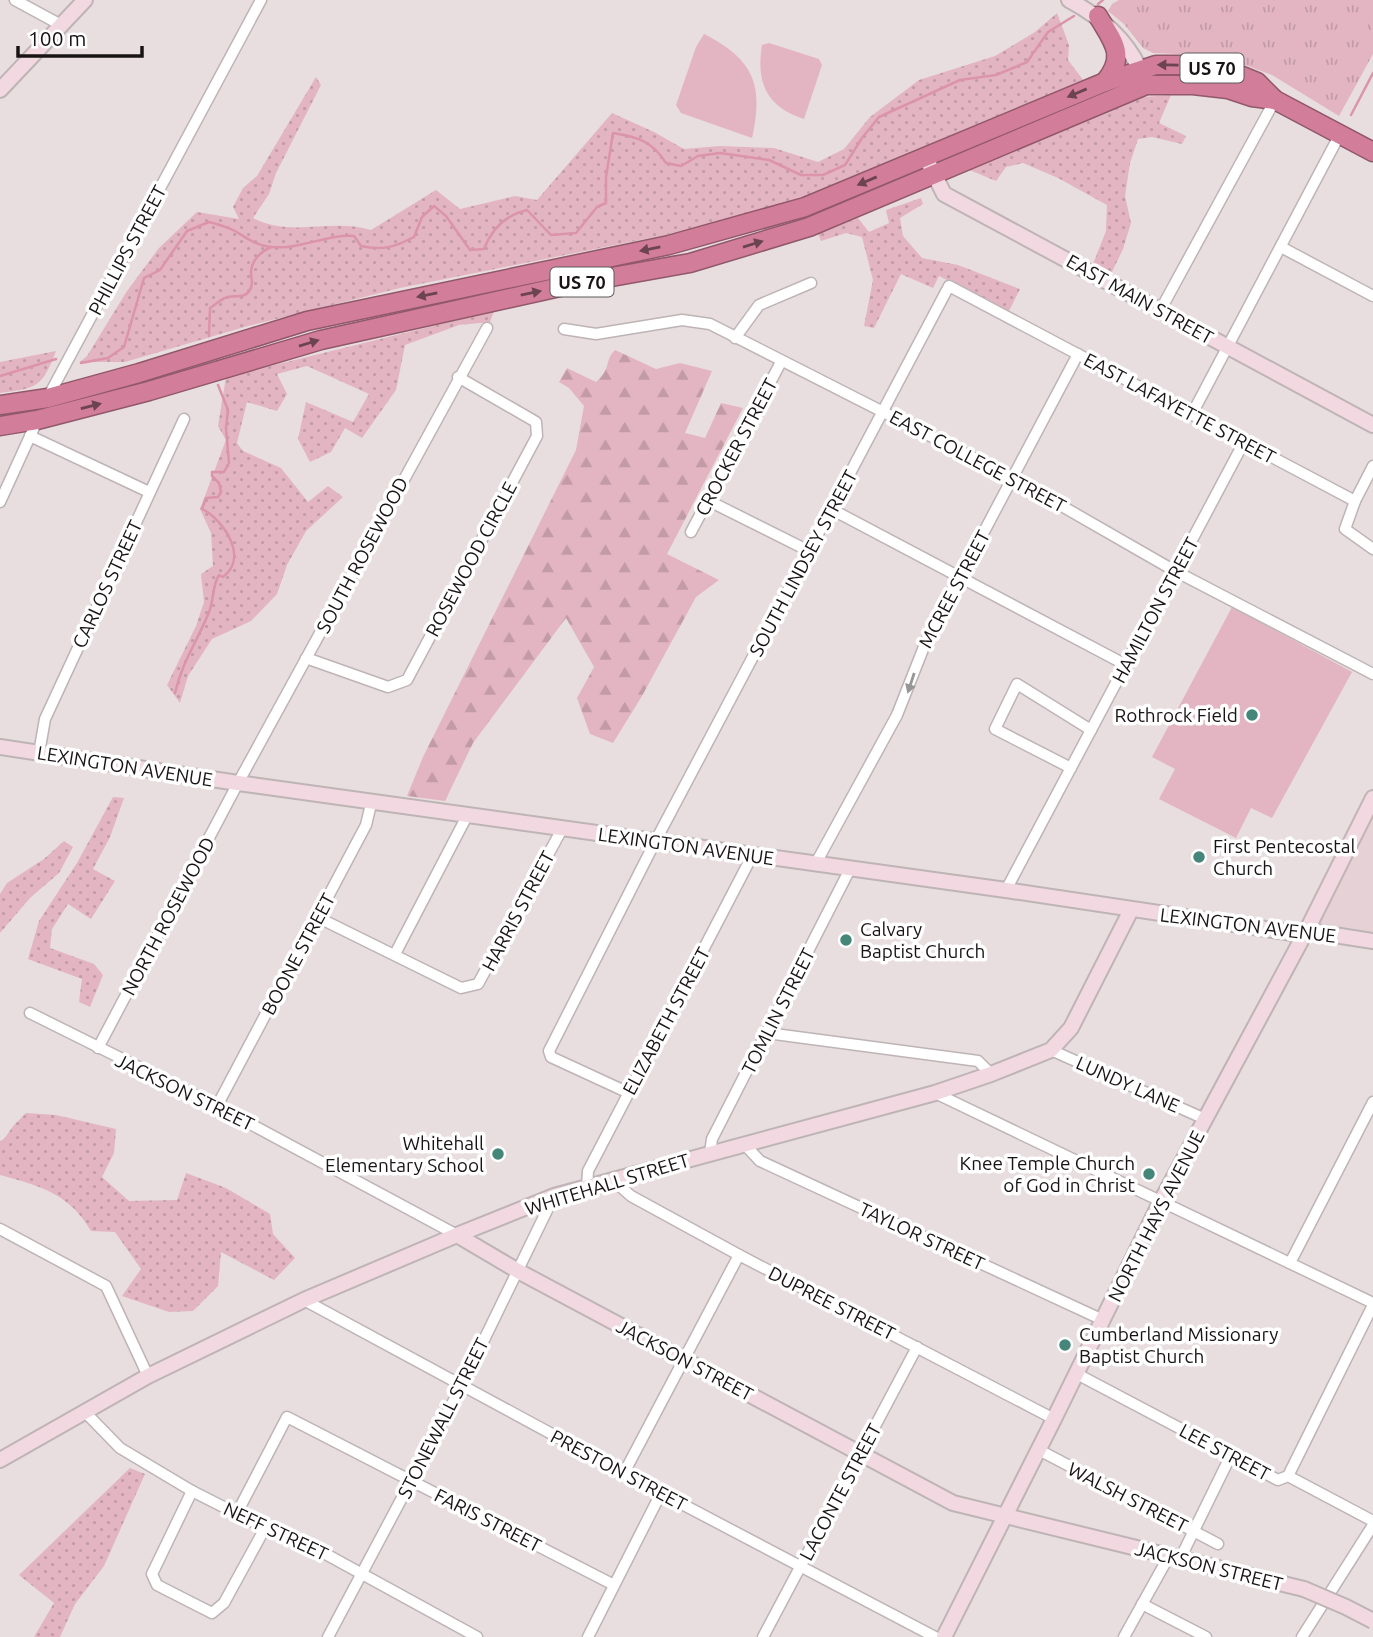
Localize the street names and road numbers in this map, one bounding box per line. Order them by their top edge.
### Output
road number: US 70 [1180,54,1244,82]
street label: PHILLIPS STREET [84,181,171,319]
street label: EAST MAIN STREET [1063,250,1218,349]
road number: US 70 [550,268,614,296]
street label: EAST LAFAYETTE STREET [1080,348,1280,468]
street label: CROCKER STREET [690,374,782,519]
street label: EAST COLLEGE STREET [886,405,1070,517]
street label: SOUTH LINDSEY STREET [745,466,862,660]
street label: SOUTH ROSEWOOD [312,473,412,637]
street label: ROSEWOOD CIRCLE [421,478,521,640]
street label: CARLOS STREET [68,516,146,651]
street label: MCREE STREET [914,526,994,652]
street label: HAMILTON STREET [1107,533,1203,687]
street label: LEXINGTON AVENUE [36,741,214,791]
street label: LEXINGTON AVENUE [597,823,775,869]
street label: NORTH ROSEWOOD [117,833,219,999]
street label: HARRIS STREET [477,847,559,975]
street label: BOONE STREET [257,889,339,1018]
street label: LEXINGTON AVENUE [1159,903,1337,947]
street label: ELIZABETH STREET [618,943,714,1098]
street label: TOMLIN STREET [737,944,819,1078]
street label: JACKSON STREET [112,1049,258,1135]
street label: LUNDY LANE [1073,1051,1183,1117]
street label: NORTH HAYS AVENUE [1103,1127,1209,1305]
street label: WHITEHALL STREET [522,1148,692,1219]
street label: TAYLOR STREET [856,1197,989,1275]
street label: DUPREE STREET [765,1262,900,1345]
street label: JACKSON STREET [613,1315,757,1405]
street label: STONEWALL STREET [393,1334,493,1502]
street label: LACONTE STREET [795,1419,886,1564]
street label: LEE STREET [1176,1419,1275,1485]
street label: PRESTON STREET [547,1425,691,1515]
street label: WALSH STREET [1064,1457,1192,1537]
street label: FARIS STREET [431,1484,545,1557]
street label: NEFF STREET [220,1497,332,1565]
street label: JACKSON STREET [1133,1537,1286,1595]

